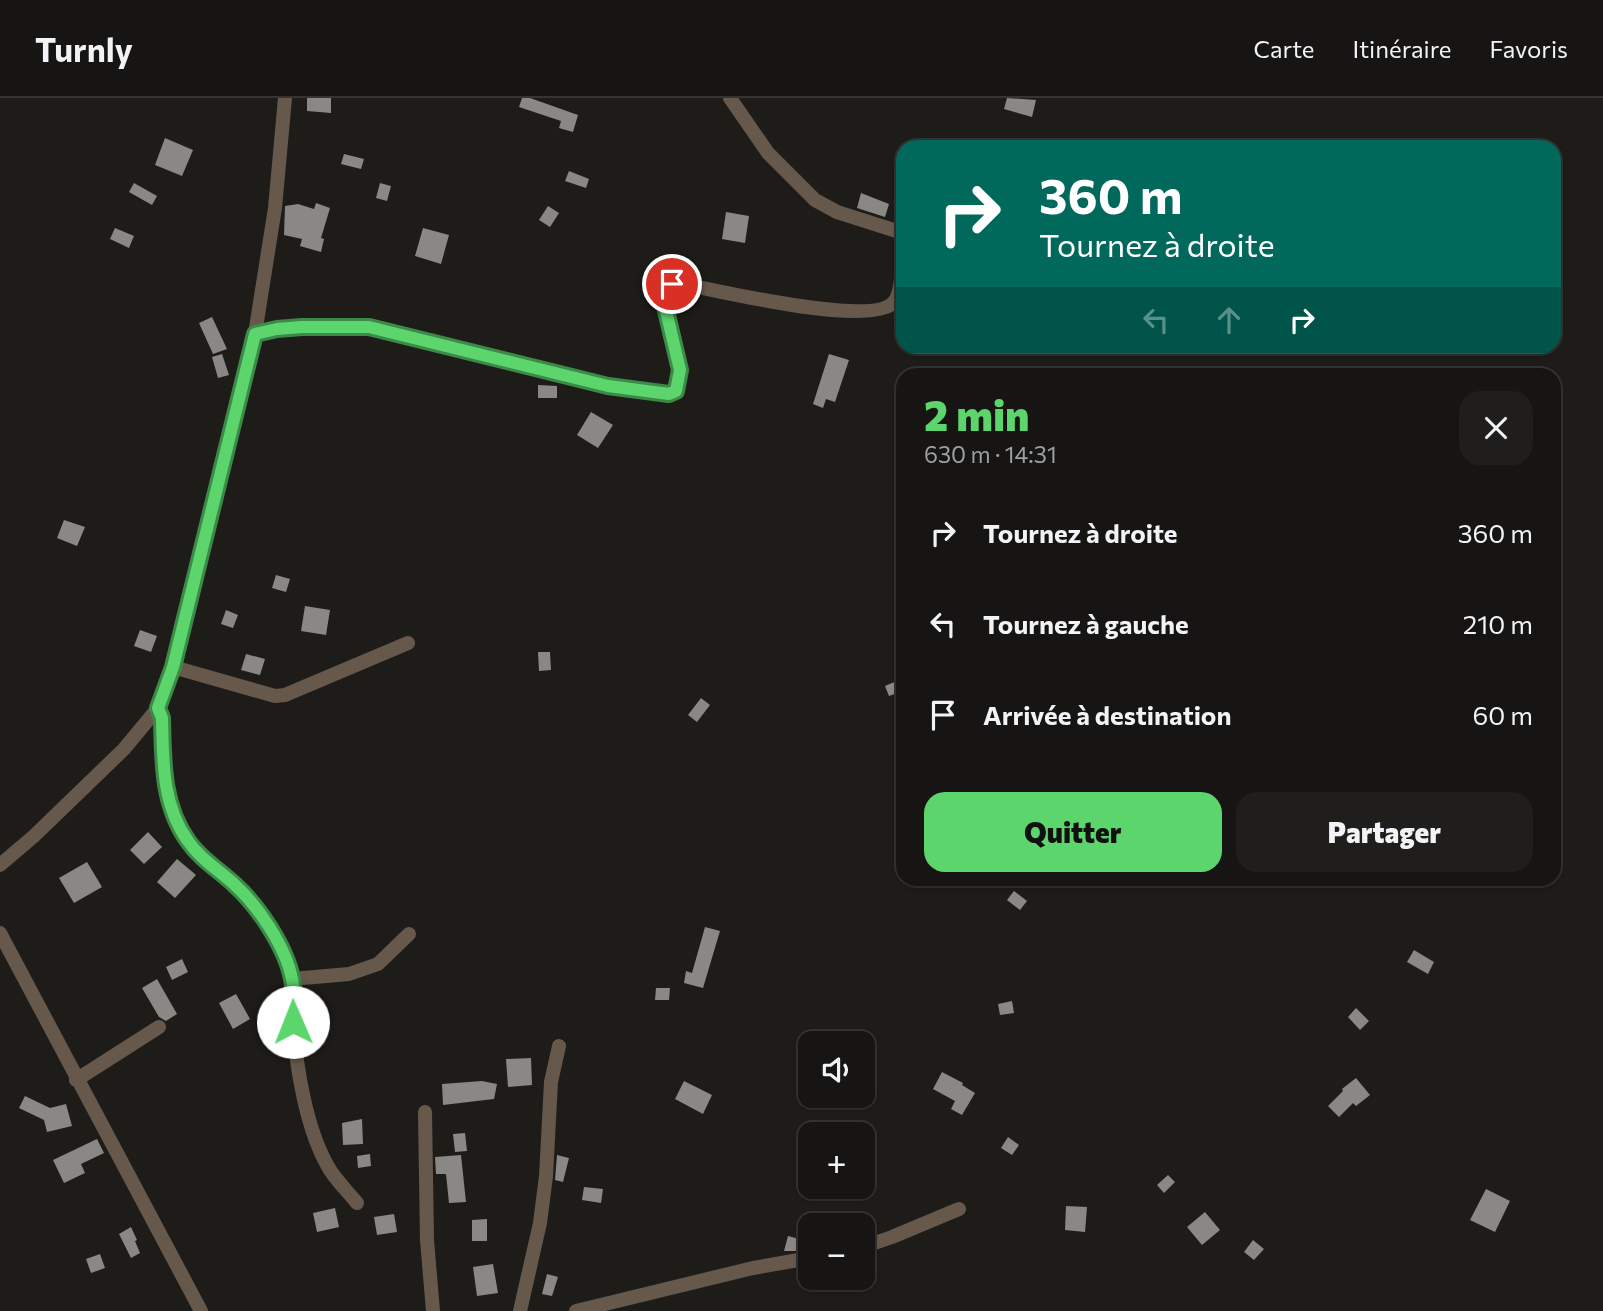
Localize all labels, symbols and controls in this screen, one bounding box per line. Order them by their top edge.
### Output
text: Turnly [35,28,133,69]
text: Carte [1254,34,1315,63]
text: Itinéraire [1353,34,1452,63]
text: Favoris [1490,34,1568,63]
text: 360 m [1039,164,1182,224]
icon: right [924,168,1015,259]
text: Tournez à droite [1039,224,1275,264]
pin [642,254,702,314]
icon: arrive [653,265,691,303]
icon: left [1137,301,1175,339]
icon: ahead [1210,301,1248,339]
icon: right [1283,301,1321,339]
text: 2 min [924,388,1030,440]
button: close [1459,391,1533,465]
text: 630 m · 14:31 [924,440,1057,468]
icon: right [924,514,962,552]
text: Tournez à droite [983,517,1178,548]
text: 360 m [1458,517,1533,548]
icon: left [924,605,962,643]
text: Tournez à gauche [983,608,1189,639]
text: 210 m [1463,608,1533,639]
icon: arrive [924,696,962,734]
text: Arrivée à destination [983,699,1231,730]
text: 60 m [1473,699,1533,730]
button: Quitter [924,792,1222,872]
button: Partager [1236,792,1533,872]
position arrow [256,985,330,1059]
map controls [798,1031,875,1290]
button: sound [798,1031,875,1108]
button: + [798,1122,875,1199]
button: − [798,1213,875,1290]

